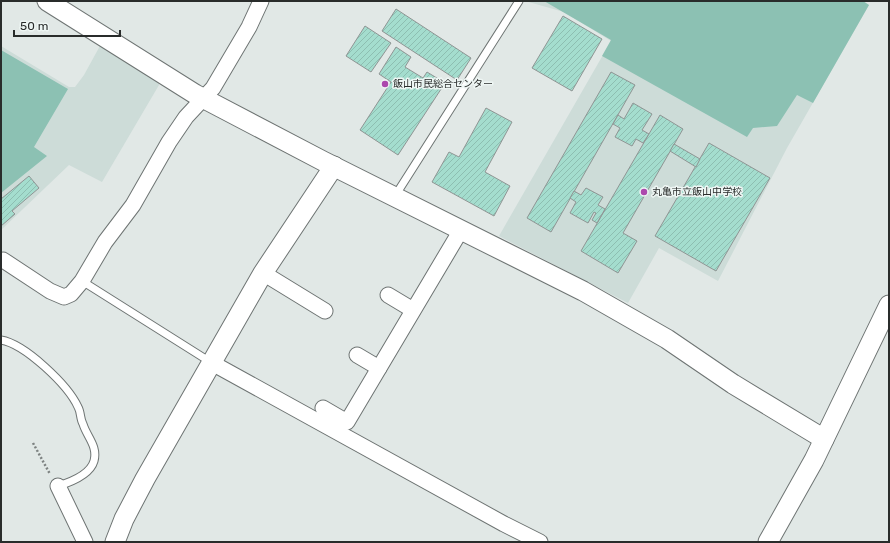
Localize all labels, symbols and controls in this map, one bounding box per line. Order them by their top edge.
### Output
scale bar [14,12,120,38]
text: 50 m [20,19,48,33]
place label: 飯山市民総合センター [393,78,493,90]
marker: 飯山市民総合センター [380,79,390,89]
place label: 丸亀市立飯山中学校 [652,186,742,198]
marker: 丸亀市立飯山中学校 [639,187,649,197]

